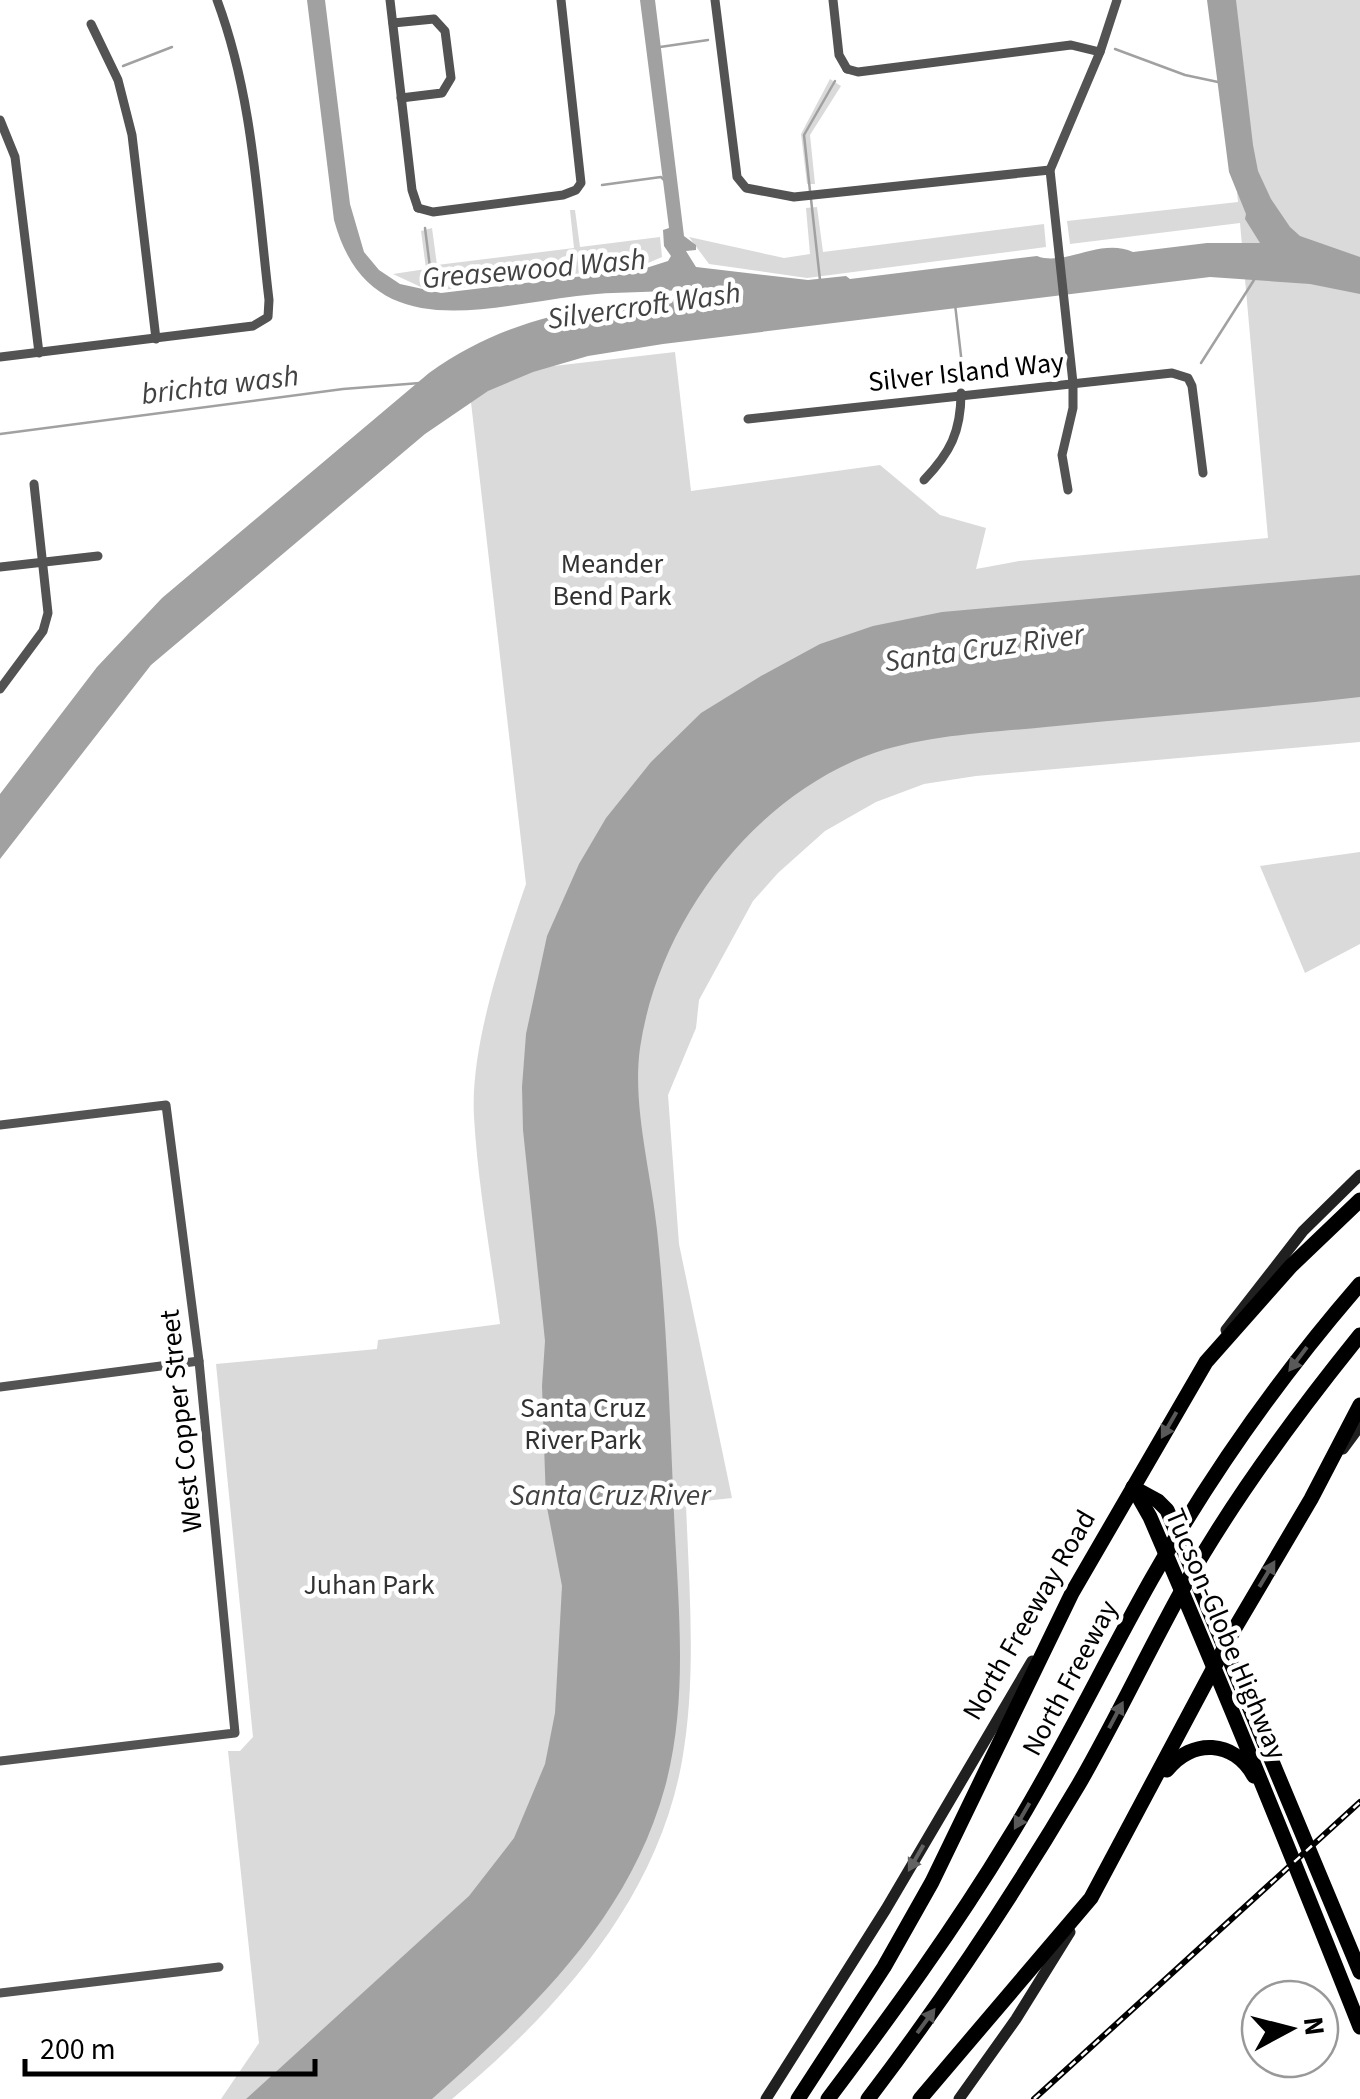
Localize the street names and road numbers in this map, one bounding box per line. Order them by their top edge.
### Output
street label: Silver Island Way [866,342,1066,402]
street label: West Copper Street [149,1307,213,1534]
street label: Tucson-Globe Highway [1155,1502,1297,1766]
street label: North Freeway Road [955,1504,1103,1726]
street label: North Freeway [1015,1595,1125,1761]

